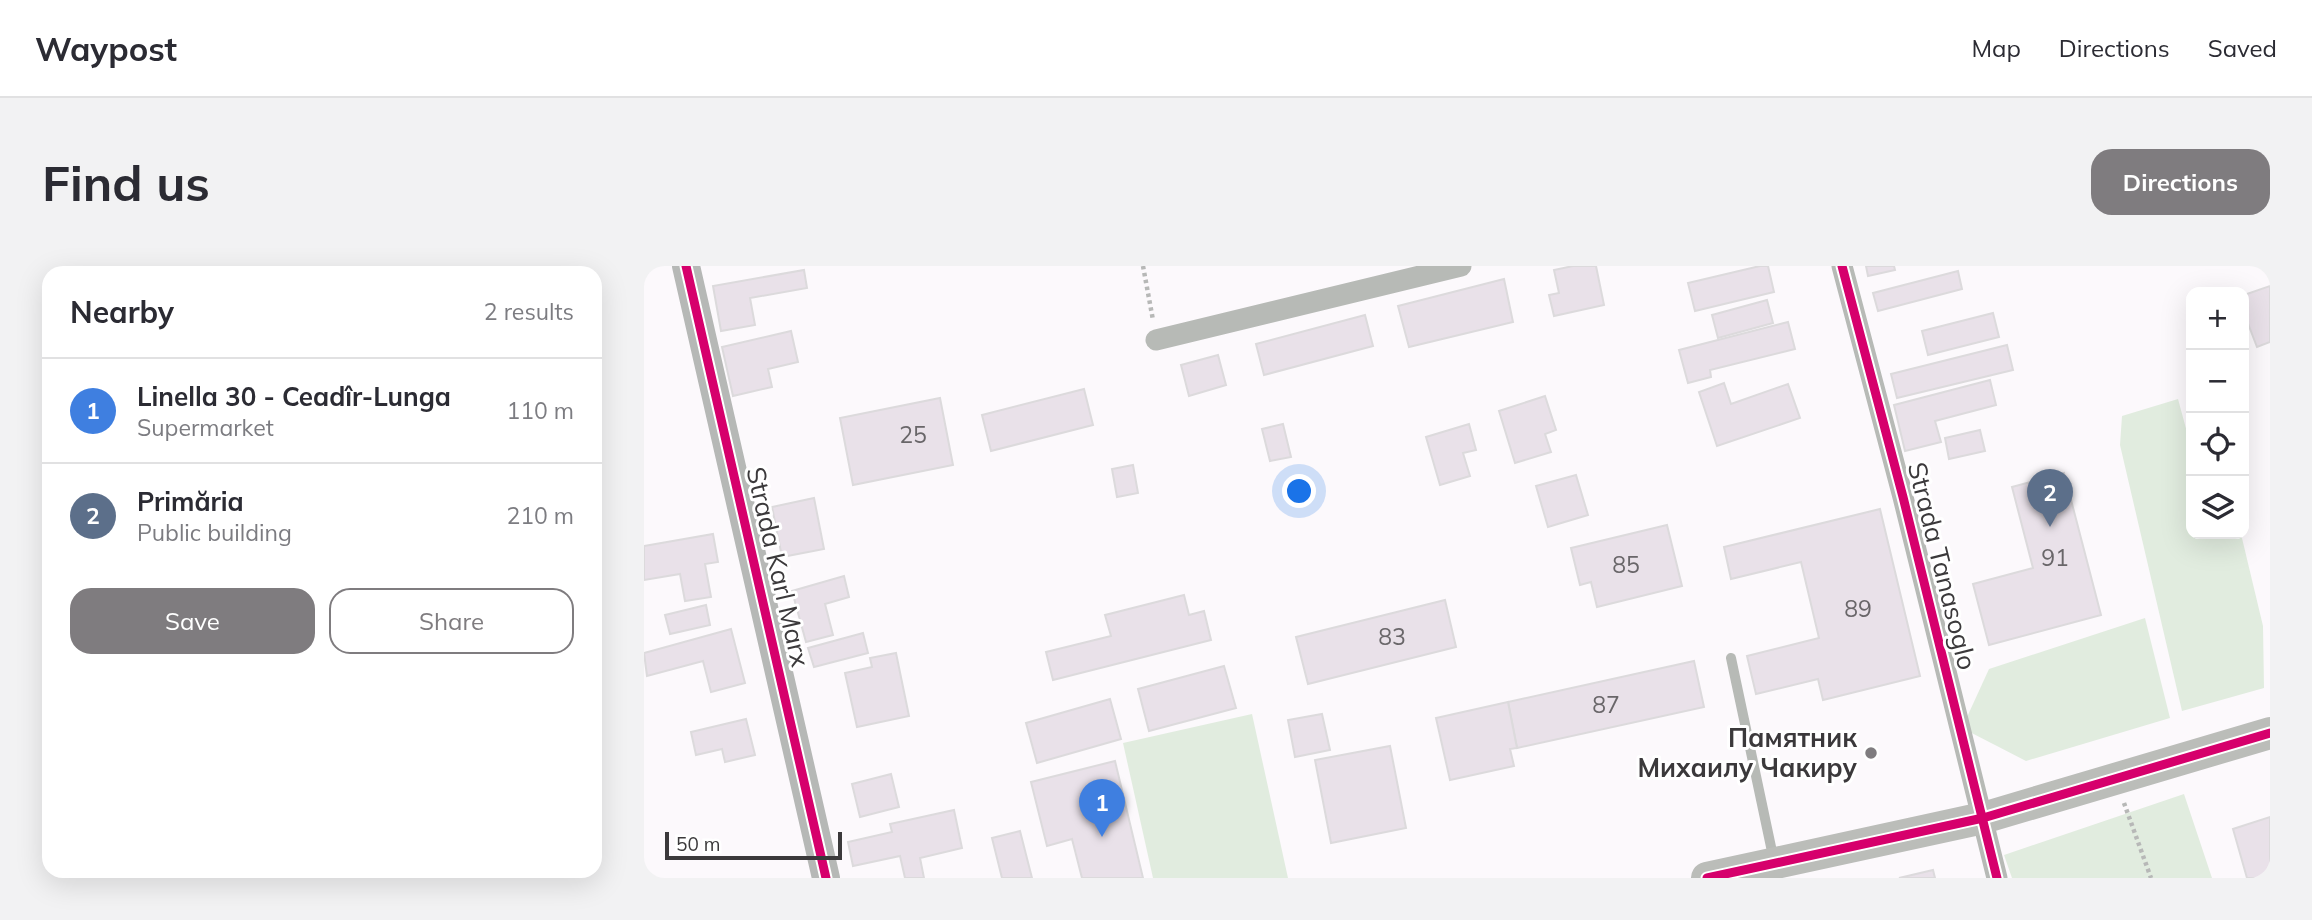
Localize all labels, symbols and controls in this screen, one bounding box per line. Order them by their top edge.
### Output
text: Waypost [35,28,177,69]
text: Map [1971,33,2021,63]
text: Directions [2059,33,2170,63]
text: Saved [2208,33,2277,63]
button: Directions [2091,149,2270,215]
text: Find us [42,152,210,213]
map controls [2186,287,2249,539]
button: + [2186,287,2249,350]
text: Nearby [70,293,174,331]
text: 2 results [484,297,574,326]
button: − [2186,350,2249,413]
text: Linella 30 - Ceadîr-Lunga [137,380,451,413]
text: 1 [86,396,100,425]
text: 110 m [506,396,574,425]
text: Supermarket [137,413,274,442]
button: locate [2186,413,2249,476]
house number: 25 [899,420,927,449]
street label: Strada Tanasoglo [1901,459,1984,673]
street label: Strada Karl Marx [739,464,818,670]
pin: 2 [2027,469,2073,527]
your location [1282,474,1316,508]
button: layers [2186,476,2249,539]
text: Primăria [137,485,244,518]
text: 2 [86,501,100,530]
text: 210 m [506,501,574,530]
text: Public building [137,518,292,547]
house number: 91 [2041,543,2069,572]
house number: 85 [1612,550,1640,579]
button: Save [70,588,315,654]
button: Share [329,588,574,654]
house number: 89 [1844,594,1872,623]
house number: 83 [1378,622,1406,651]
house number: 87 [1592,690,1620,719]
place label: Памятник Михаилу Чакиру [1637,721,1858,784]
marker: Памятник Михаилу Чакиру [1863,745,1879,761]
pin: 1 [1079,779,1125,837]
scale bar [665,829,842,861]
text: 50 m [676,832,720,856]

